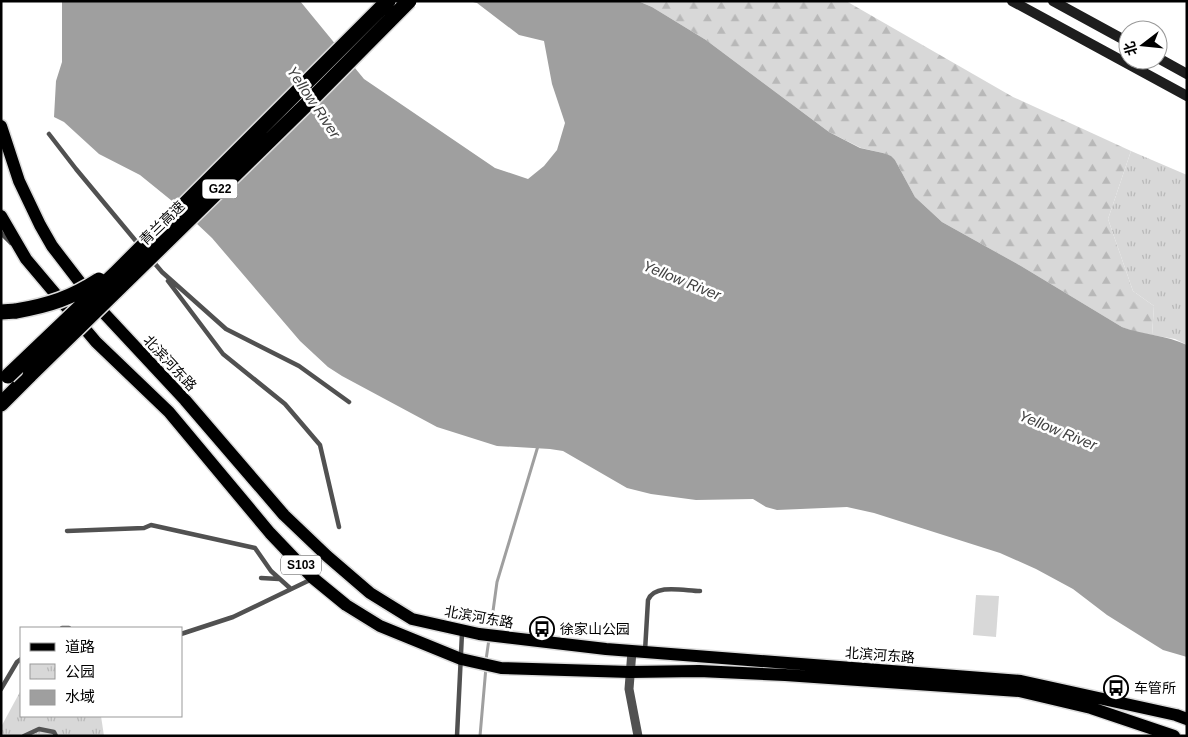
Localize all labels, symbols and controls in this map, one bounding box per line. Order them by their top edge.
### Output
north arrow [1118,20,1168,70]
text: 北 [1121,40,1140,58]
water label: Yellow River [284,63,345,142]
road number: G22 [202,180,238,198]
street label: 青兰高速 [136,198,188,248]
water label: Yellow River [641,257,724,304]
street label: 北滨河东路 [140,332,200,394]
water label: Yellow River [1017,407,1100,454]
road number: S103 [281,556,321,574]
street label: 北滨河东路 [443,603,515,631]
bus stop icon: 徐家山公园 [529,616,555,642]
place label: 徐家山公园 [560,621,630,637]
legend [20,627,182,717]
text: 道路 [65,638,95,655]
street label: 北滨河东路 [845,645,915,665]
text: 公园 [65,663,95,680]
bus stop icon: 车管所 [1103,675,1129,701]
place label: 车管所 [1134,680,1176,696]
text: 水域 [65,688,95,705]

